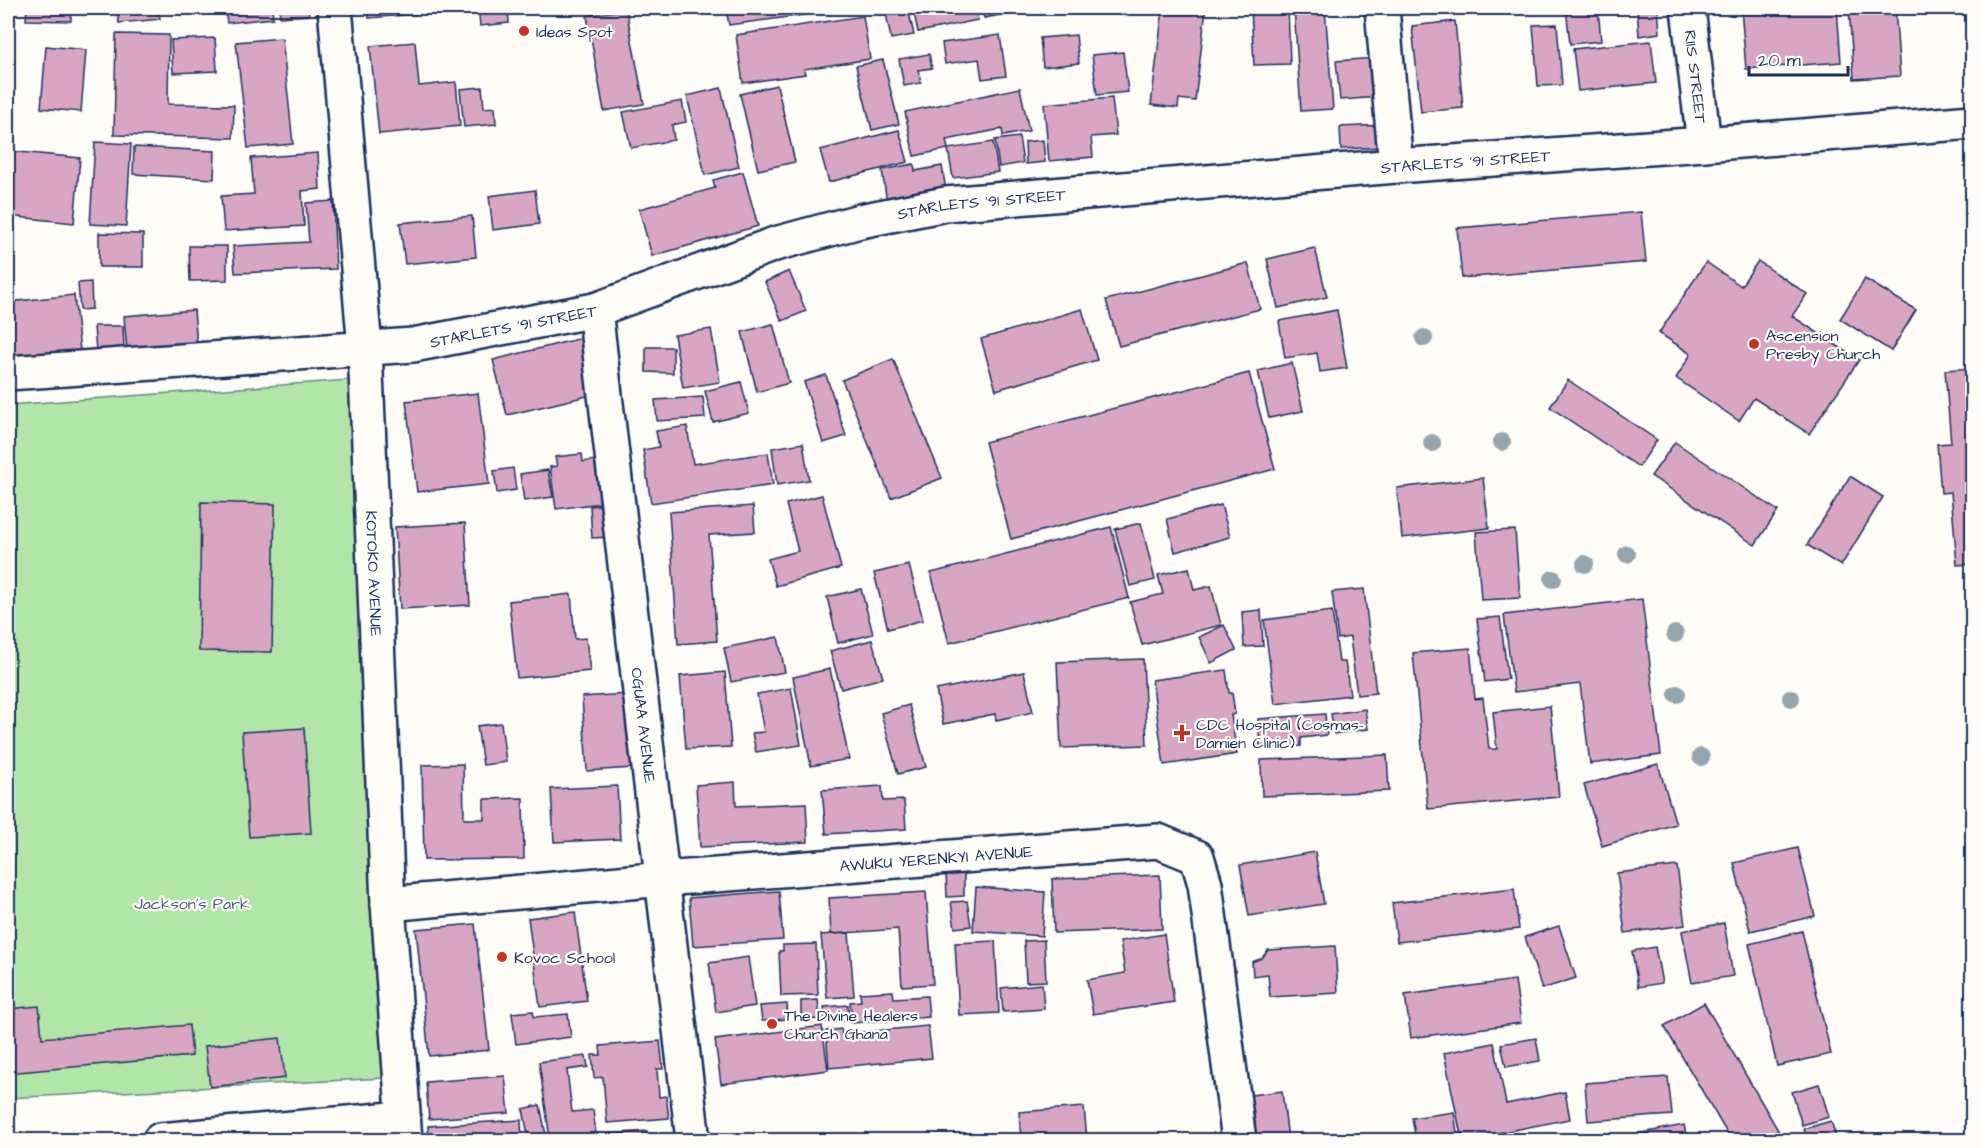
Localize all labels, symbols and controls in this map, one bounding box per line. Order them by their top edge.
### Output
place label: Ideas Spot [536,21,613,43]
marker: Ideas Spot [517,24,531,38]
street label: RIIS STREET [1679,29,1711,124]
scale bar [1749,39,1848,77]
text: 20 m [1758,48,1801,73]
street label: STARLETS '91 STREET [1380,145,1551,179]
street label: STARLETS '91 STREET [895,184,1067,225]
street label: STARLETS '91 STREET [428,300,599,354]
place label: Ascension Presby Church [1766,325,1880,366]
marker: Ascension Presby Church [1747,337,1761,351]
street label: KOTOKO AVENUE [360,510,387,638]
street label: OGUAA AVENUE [625,666,661,785]
place label: CDC Hospital (Cosmas- Damien Clinic) [1196,714,1364,754]
marker: CDC Hospital (Cosmas- Damien Clinic) [1173,724,1191,742]
street label: AWUKU YERENKYI AVENUE [839,841,1034,877]
park label: Jackson's Park [134,893,250,915]
place label: Kovoc School [514,947,615,969]
marker: Kovoc School [495,950,509,964]
place label: The Divine Healers Church Ghana [784,1005,918,1045]
marker: The Divine Healers Church Ghana [765,1017,779,1031]

